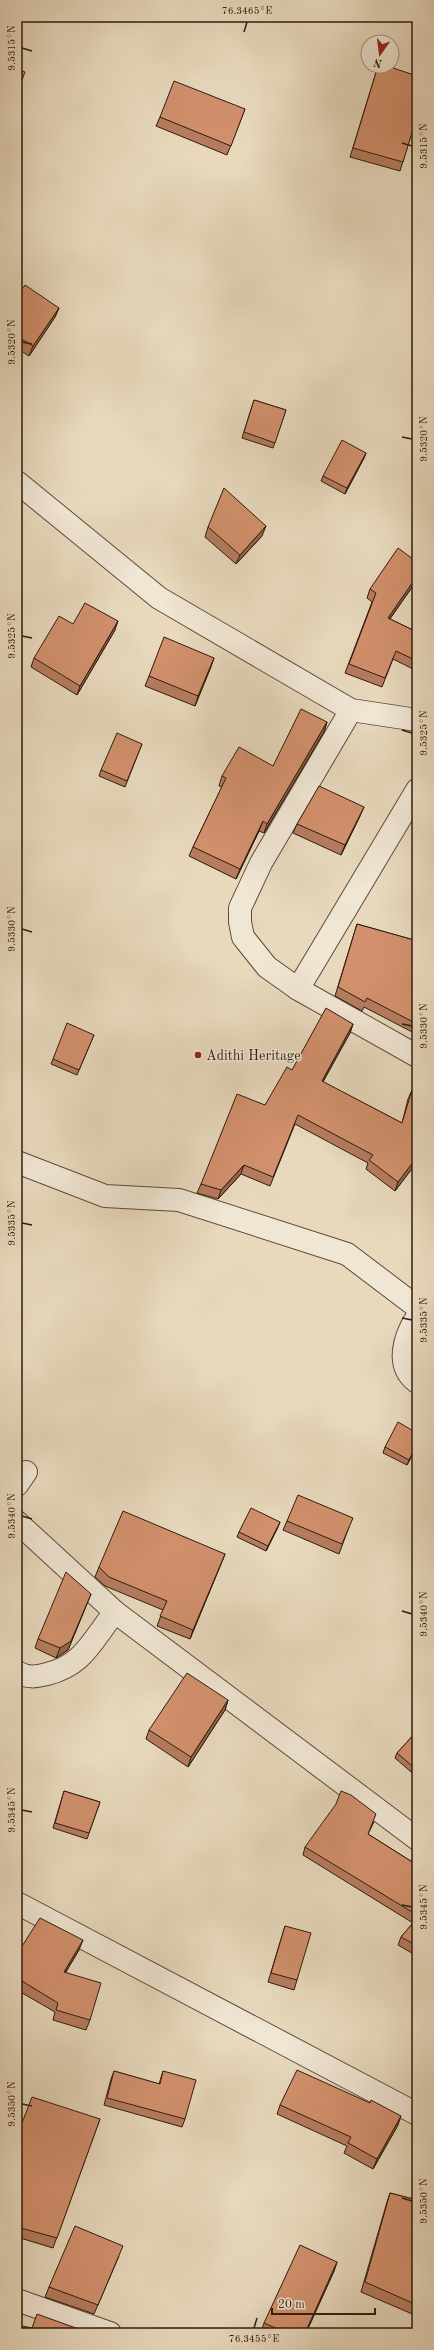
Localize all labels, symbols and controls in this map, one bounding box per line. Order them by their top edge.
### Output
text: 76.3465°E [222,6,272,16]
text: 9.5315°N [7,25,17,71]
north arrow [360,34,400,74]
text: N [372,56,383,69]
text: 9.5315°N [419,123,429,169]
text: 9.5320°N [7,319,17,365]
text: 9.5320°N [419,416,429,462]
text: 9.5325°N [7,613,17,659]
text: 9.5325°N [419,710,429,756]
text: 9.5330°N [7,906,17,952]
text: 9.5330°N [419,1003,429,1049]
place label: Adithi Heritage [206,1049,301,1063]
marker: Adithi Heritage [193,1050,203,1060]
text: 9.5335°N [7,1200,17,1246]
text: 9.5335°N [419,1297,429,1343]
text: 9.5340°N [7,1493,17,1539]
text: 9.5340°N [419,1591,429,1637]
text: 9.5345°N [7,1787,17,1833]
text: 9.5345°N [419,1884,429,1930]
text: 9.5350°N [7,2081,17,2127]
text: 9.5350°N [419,2178,429,2224]
scale bar [272,2290,375,2316]
text: 20 m [278,2299,305,2311]
text: 76.3455°E [229,2334,279,2344]

